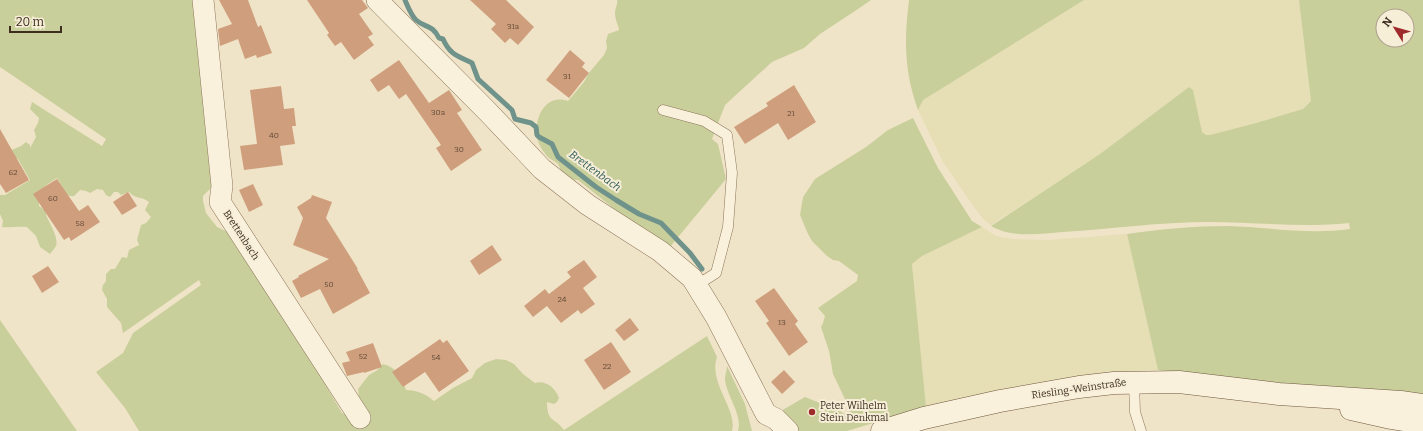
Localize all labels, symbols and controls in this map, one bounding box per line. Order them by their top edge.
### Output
scale bar [10,8,61,34]
north arrow [1375,8,1415,48]
text: 20 m [16,15,45,29]
text: N [1380,15,1395,30]
house number: 31a [507,22,520,31]
house number: 31 [563,72,572,81]
house number: 30a [431,108,446,117]
house number: 21 [787,109,796,118]
house number: 40 [269,131,279,140]
house number: 30 [454,145,464,154]
water label: Brettenbach [567,148,623,194]
house number: 62 [9,168,17,177]
house number: 60 [48,194,58,203]
street label: Brettenbach [220,208,262,263]
house number: 58 [75,219,85,228]
house number: 50 [324,280,334,289]
house number: 24 [557,295,567,304]
house number: 13 [778,318,786,327]
house number: 52 [359,352,367,361]
house number: 54 [432,353,441,362]
house number: 22 [603,362,611,371]
street label: Riesling-Weinstraße [1031,376,1127,402]
place label: Peter Wilhelm Stein Denkmal [820,400,889,424]
marker: Peter Wilhelm Stein Denkmal [807,407,817,417]

